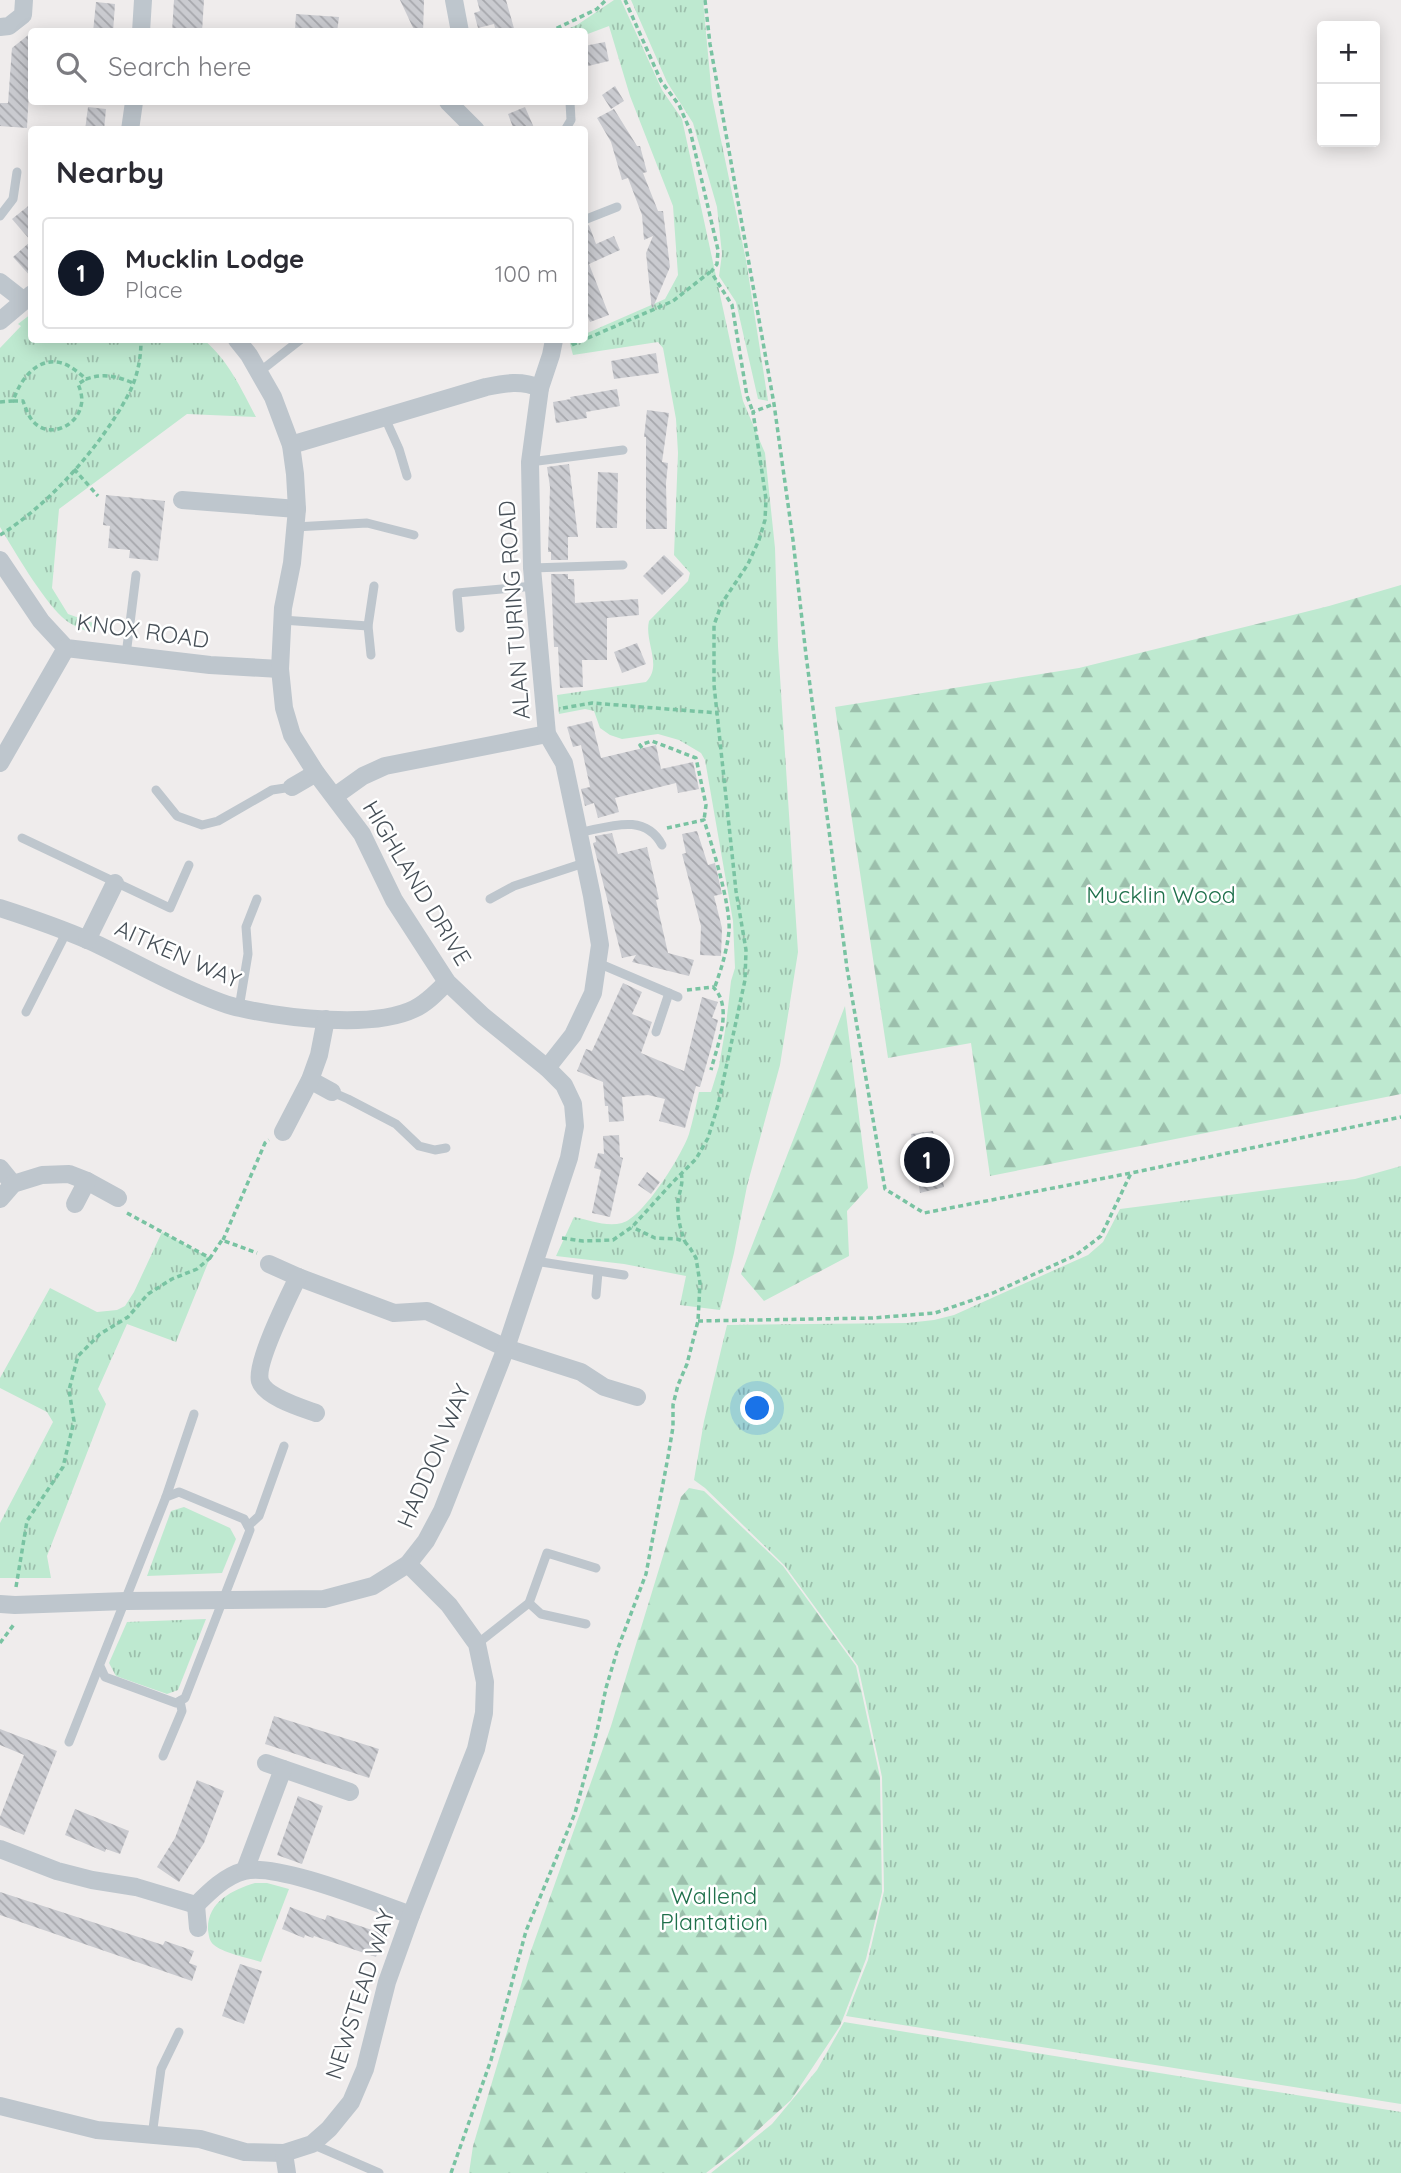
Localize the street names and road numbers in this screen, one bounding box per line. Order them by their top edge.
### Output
street label: ALAN TURING ROAD [491,499,536,721]
street label: KNOX ROAD [75,607,211,654]
street label: HIGHLAND DRIVE [357,795,478,971]
street label: AITKEN WAY [111,913,246,994]
street label: HADDON WAY [390,1379,477,1532]
street label: NEWSTEAD WAY [318,1905,401,2083]

